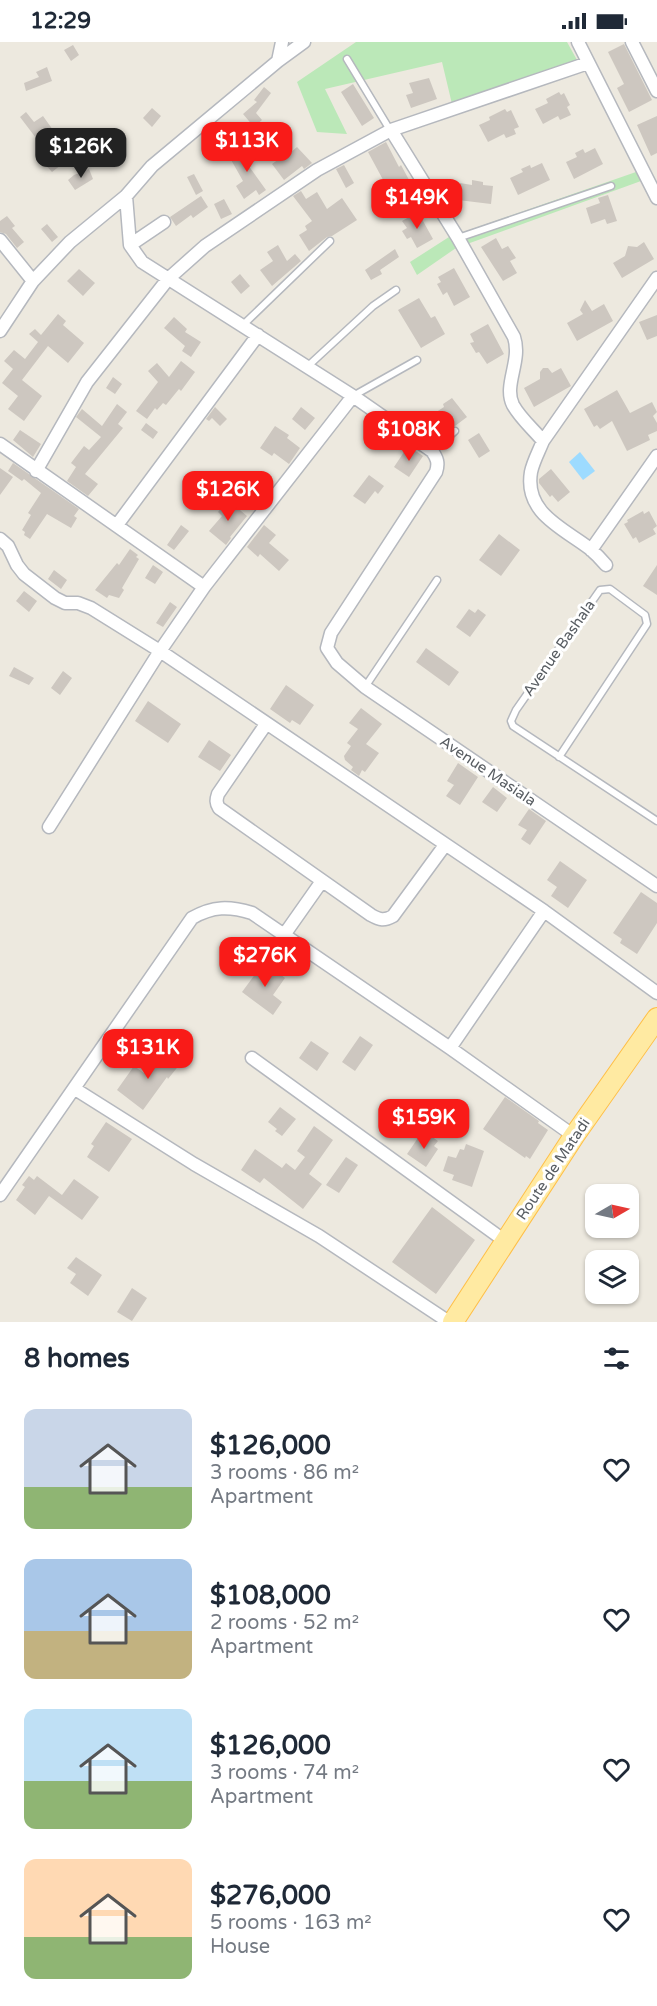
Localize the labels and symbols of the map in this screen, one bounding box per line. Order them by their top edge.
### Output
pin: $113K [205,122,289,173]
pin: $126K [39,128,123,179]
pin: $149K [375,179,459,230]
pin: $108K [367,411,451,462]
pin: $126K [186,471,270,522]
street label: Avenue Bashala [519,596,599,700]
street label: Avenue Masiala [437,732,539,810]
pin: $276K [223,937,307,988]
pin: $131K [106,1029,190,1080]
pin: $159K [382,1099,466,1150]
street label: Route de Matadi [512,1115,594,1223]
north arrow [585,1184,639,1238]

